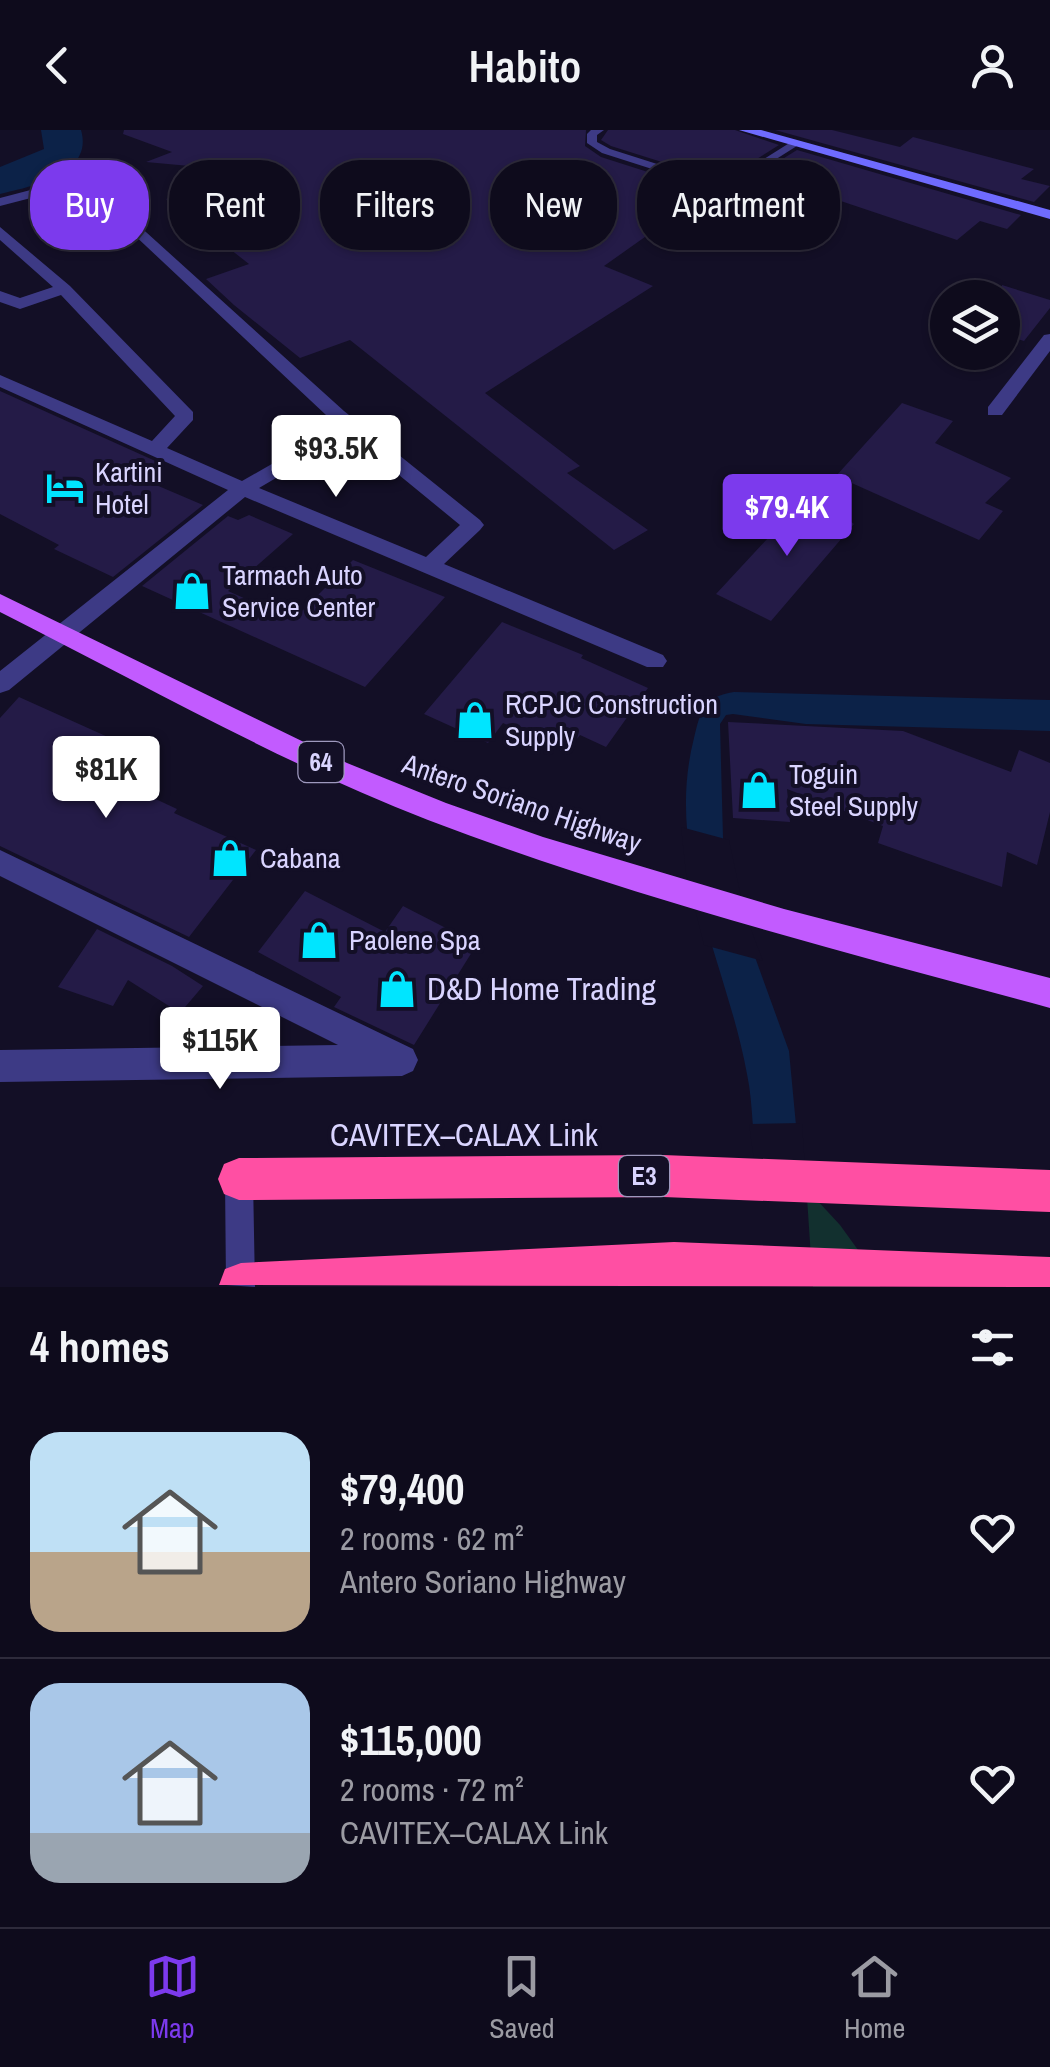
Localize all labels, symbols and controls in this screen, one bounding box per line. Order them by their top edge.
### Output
text: Habito [469,35,581,96]
icon: back [30,38,85,93]
icon: person [965,38,1020,93]
chip: Buy [30,160,149,250]
chip: Rent [169,160,300,250]
chip: Filters [320,160,470,250]
chip: New [490,160,617,250]
chip: Apartment [637,160,840,250]
map controls [930,280,1020,370]
button: layers [930,280,1020,370]
pin: $93.5K [255,415,417,500]
text: $93.5K [294,426,378,469]
place label: Kartini Hotel [95,453,163,523]
hotel icon: Kartini Hotel [44,467,86,509]
pin: $79.4K [706,474,868,559]
text: $79.4K [745,485,829,528]
place label: Tarmach Auto Service Center [222,556,375,626]
shop icon: Tarmach Auto Service Center [171,570,213,612]
place label: RCPJC Construction Supply [505,685,718,755]
shop icon: RCPJC Construction Supply [454,699,496,741]
pin: $81K [47,736,165,821]
road number: 64 [298,742,344,782]
street label: Antero Soriano Highway [397,744,647,862]
text: $81K [75,747,137,790]
place label: Toguin Steel Supply [789,755,918,825]
shop icon: Toguin Steel Supply [738,769,780,811]
shop icon: Cabana [209,837,251,879]
place label: Cabana [260,839,341,877]
shop icon: Paolene Spa [298,919,340,961]
place label: Paolene Spa [349,921,481,959]
place label: D&D Home Trading [427,967,656,1010]
shop icon: D&D Home Trading [376,968,418,1010]
pin: $115K [150,1007,290,1092]
text: $115K [182,1018,258,1061]
street label: CAVITEX–CALAX Link [330,1113,599,1156]
road number: E3 [619,1156,669,1196]
text: 4 homes [30,1319,170,1375]
icon: filters [965,1320,1020,1375]
text: $79,400 [340,1461,465,1517]
icon: home [110,1472,230,1592]
icon: heart [965,1505,1020,1560]
text: 2 rooms · 62 m² [340,1517,524,1560]
text: Antero Soriano Highway [340,1560,626,1603]
text: $115,000 [340,1712,482,1768]
icon: home [110,1723,230,1843]
icon: heart [965,1756,1020,1811]
text: 2 rooms · 72 m² [340,1768,524,1811]
text: CAVITEX–CALAX Link [340,1811,608,1854]
tab: Map [145,1949,200,2047]
tab: Saved [489,1949,554,2047]
tab: Home [844,1949,905,2047]

